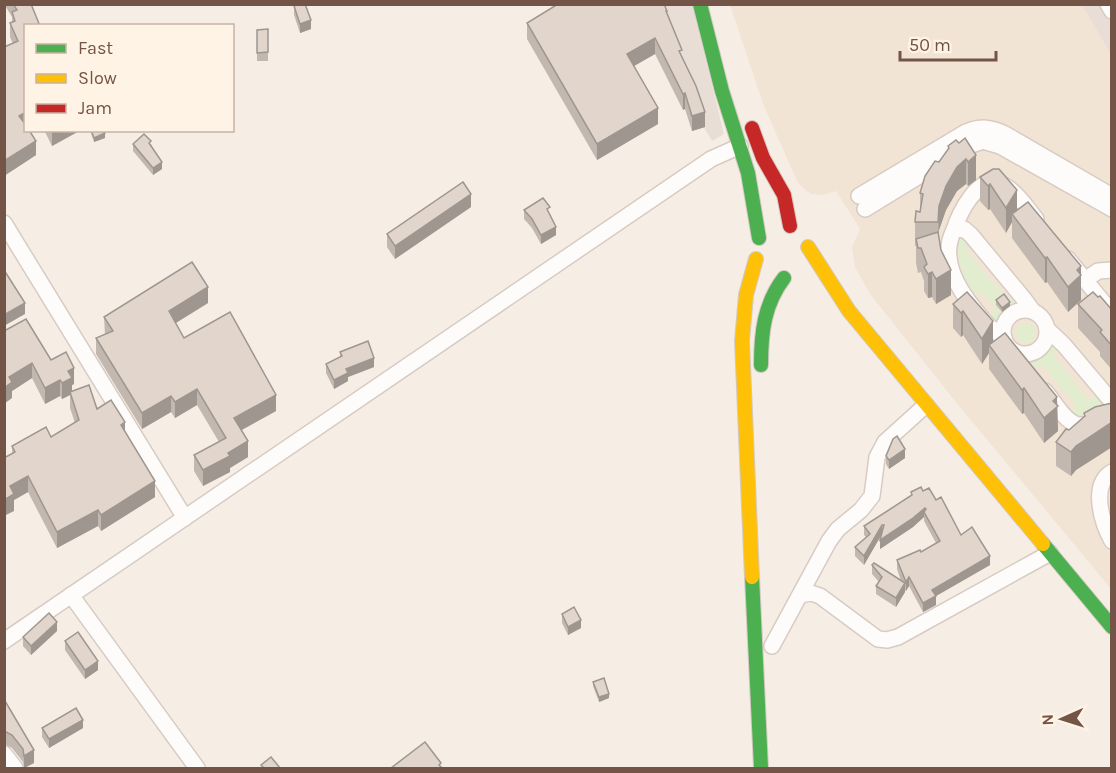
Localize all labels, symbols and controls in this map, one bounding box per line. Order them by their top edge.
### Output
legend [24,24,234,132]
scale bar [900,24,996,62]
text: 50 m [909,34,951,56]
text: Fast [78,37,113,59]
text: Slow [78,67,117,89]
text: Jam [78,97,112,119]
north arrow [1032,689,1092,749]
text: N [1038,714,1057,726]

